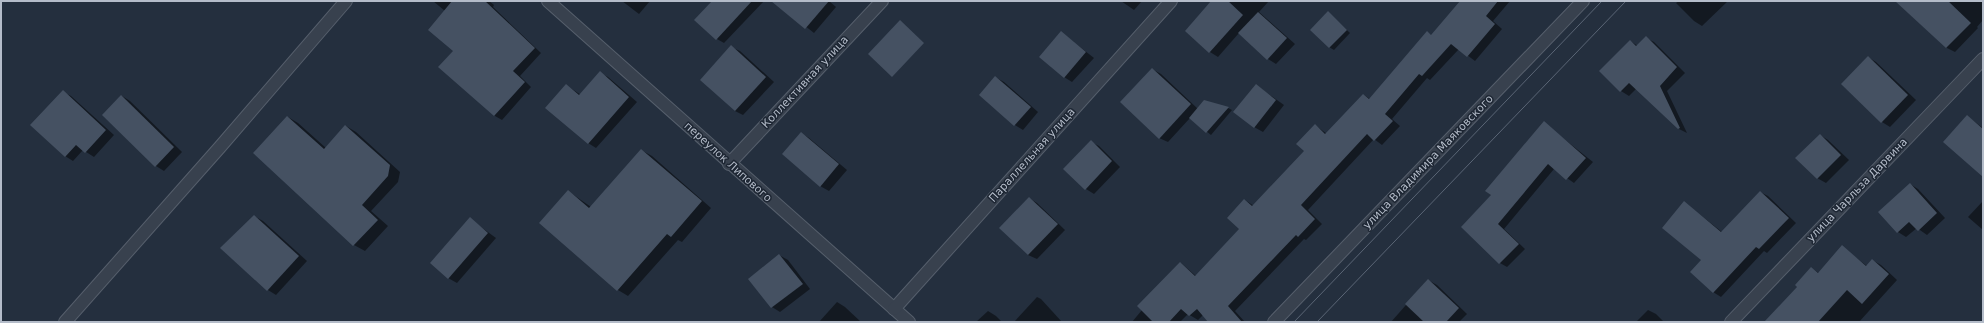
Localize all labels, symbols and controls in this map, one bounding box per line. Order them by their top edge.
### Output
street label: Коллективная улица [759,33,851,131]
street label: улица Владимира Маяковского [1360,92,1496,232]
street label: Параллельная улица [986,105,1078,205]
street label: переулок Липового [682,119,775,205]
street label: улица Чарльза Дарвина [1804,135,1910,245]

